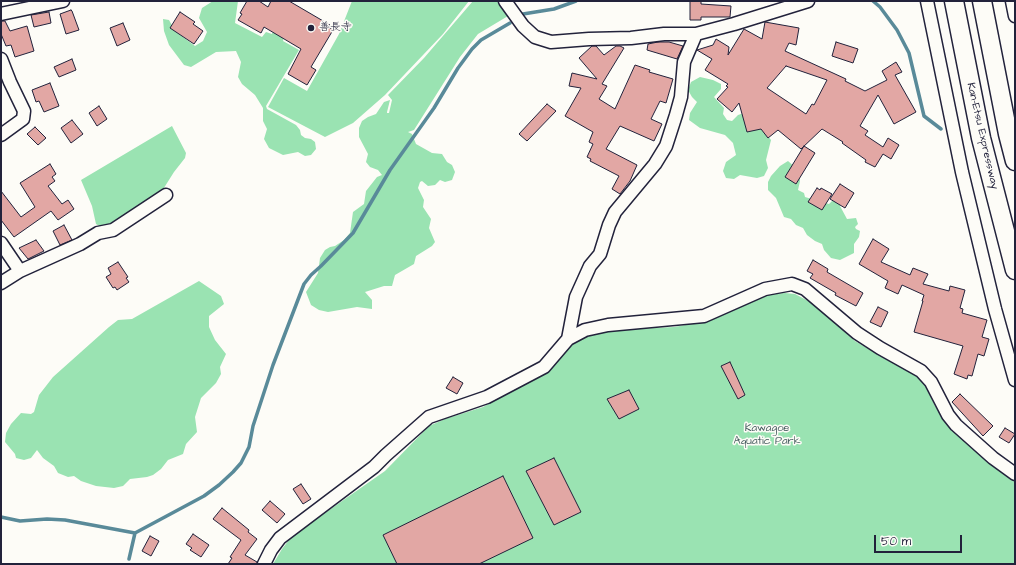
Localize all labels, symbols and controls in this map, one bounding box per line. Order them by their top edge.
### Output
place label: 善長寺 [319,21,352,35]
marker: 善長寺 [306,23,316,33]
street label: Kan-Etsu Expressway [963,81,1001,191]
park label: Kawagoe Aquatic Park [734,422,800,448]
scale bar [876,527,964,553]
text: 50 m [881,533,911,550]

